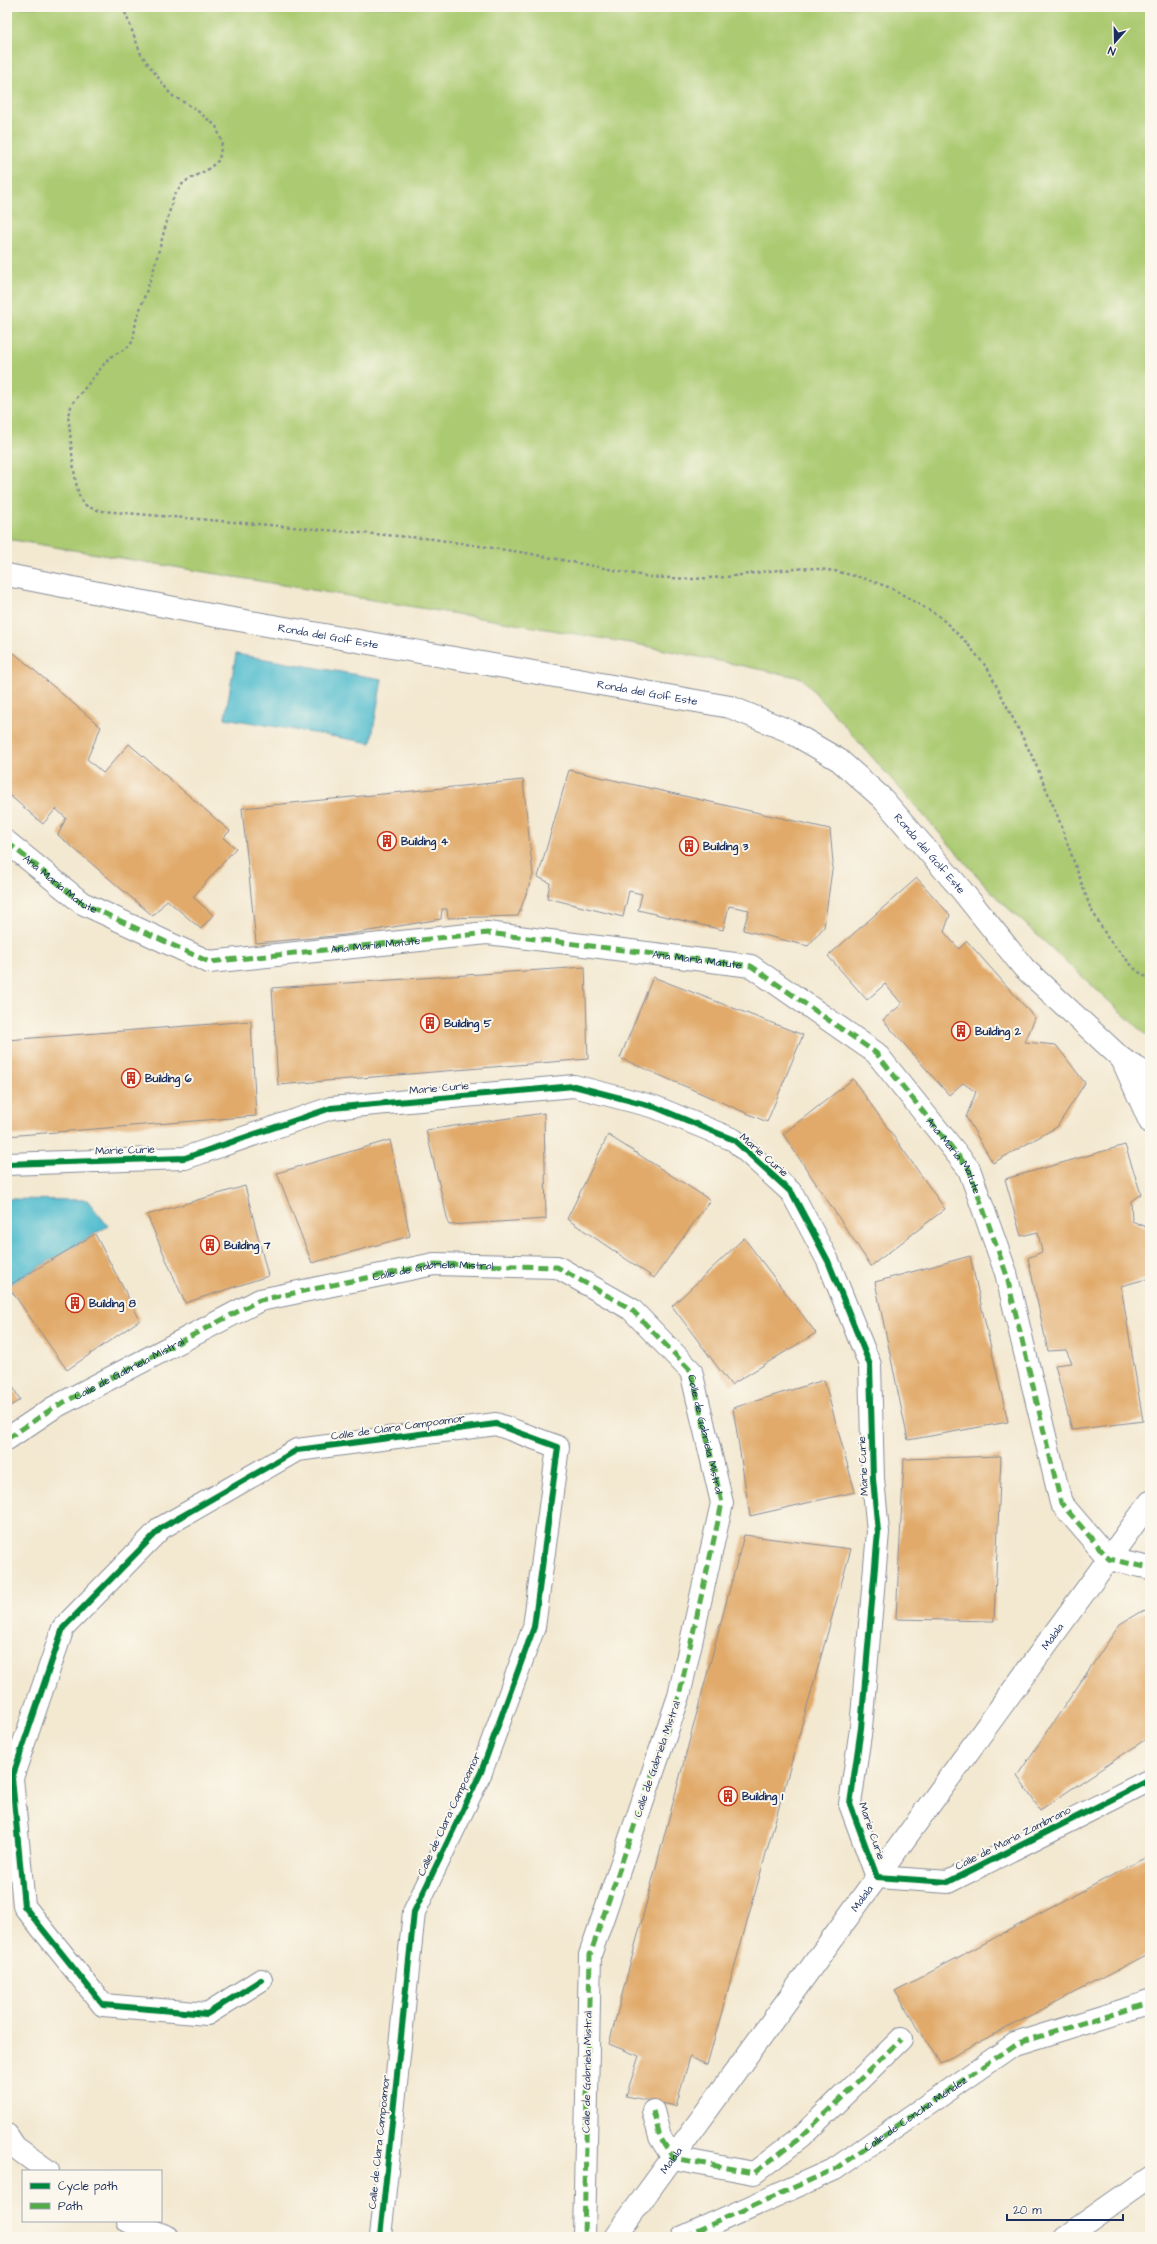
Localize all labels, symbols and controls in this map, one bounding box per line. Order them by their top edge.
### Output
north arrow [1095,22,1135,62]
text: N [1106,43,1118,59]
street label: Ronda del Golf Este [277,620,380,652]
street label: Ronda del Golf Este [596,676,699,709]
street label: Ronda del Golf Este [891,810,969,897]
building icon: Building 4 [376,830,398,852]
place label: Building 4 [401,834,449,851]
building icon: Building 3 [678,835,700,857]
place label: Building 3 [703,839,749,856]
street label: Ana María Matute [20,851,100,917]
street label: Ana María Matute [330,932,421,957]
street label: Ana María Matute [651,946,743,972]
building icon: Building 5 [419,1012,441,1034]
place label: Building 5 [444,1016,492,1033]
building icon: Building 2 [950,1020,972,1042]
place label: Building 2 [975,1024,1022,1041]
building icon: Building 6 [120,1067,142,1089]
place label: Building 6 [145,1071,192,1088]
street label: Marie Curie [409,1078,470,1098]
street label: Ana María Matute [923,1114,985,1196]
street label: Marie Curie [736,1130,792,1180]
street label: Marie Curie [95,1141,155,1159]
building icon: Building 7 [199,1234,221,1256]
place label: Building 7 [224,1238,271,1255]
street label: Calle de Gabriela Mistral [371,1256,494,1284]
building icon: Building 8 [64,1292,86,1314]
place label: Building 8 [89,1296,137,1313]
street label: Calle de Gabriela Mistral [71,1333,187,1403]
street label: Calle de Gabriela Mistral [685,1373,727,1496]
street label: Calle de Clara Campoamor [330,1410,466,1444]
street label: Marie Curie [854,1436,872,1496]
street label: Malala [1038,1620,1067,1653]
street label: Calle de Gabriela Mistral [630,1699,684,1819]
street label: Calle de Clara Campoamor [414,1750,484,1878]
building icon: Building 1 [717,1785,739,1807]
place label: Building 1 [742,1789,784,1806]
street label: Marie Curie [855,1800,889,1862]
street label: Calle de María Zambrano [953,1802,1074,1874]
street label: Malala [847,1882,877,1915]
street label: Calle de Gabriela Mistral [578,2011,596,2133]
street label: Calle de Concha Méndez [860,2072,970,2155]
street label: Calle de Clara Campoamor [364,2074,394,2210]
street label: Malala [656,2144,686,2176]
legend [22,2170,162,2222]
text: Cycle path [58,2178,117,2196]
scale bar [1007,2196,1123,2222]
text: Path [58,2198,83,2215]
text: 20 m [1013,2202,1042,2219]

